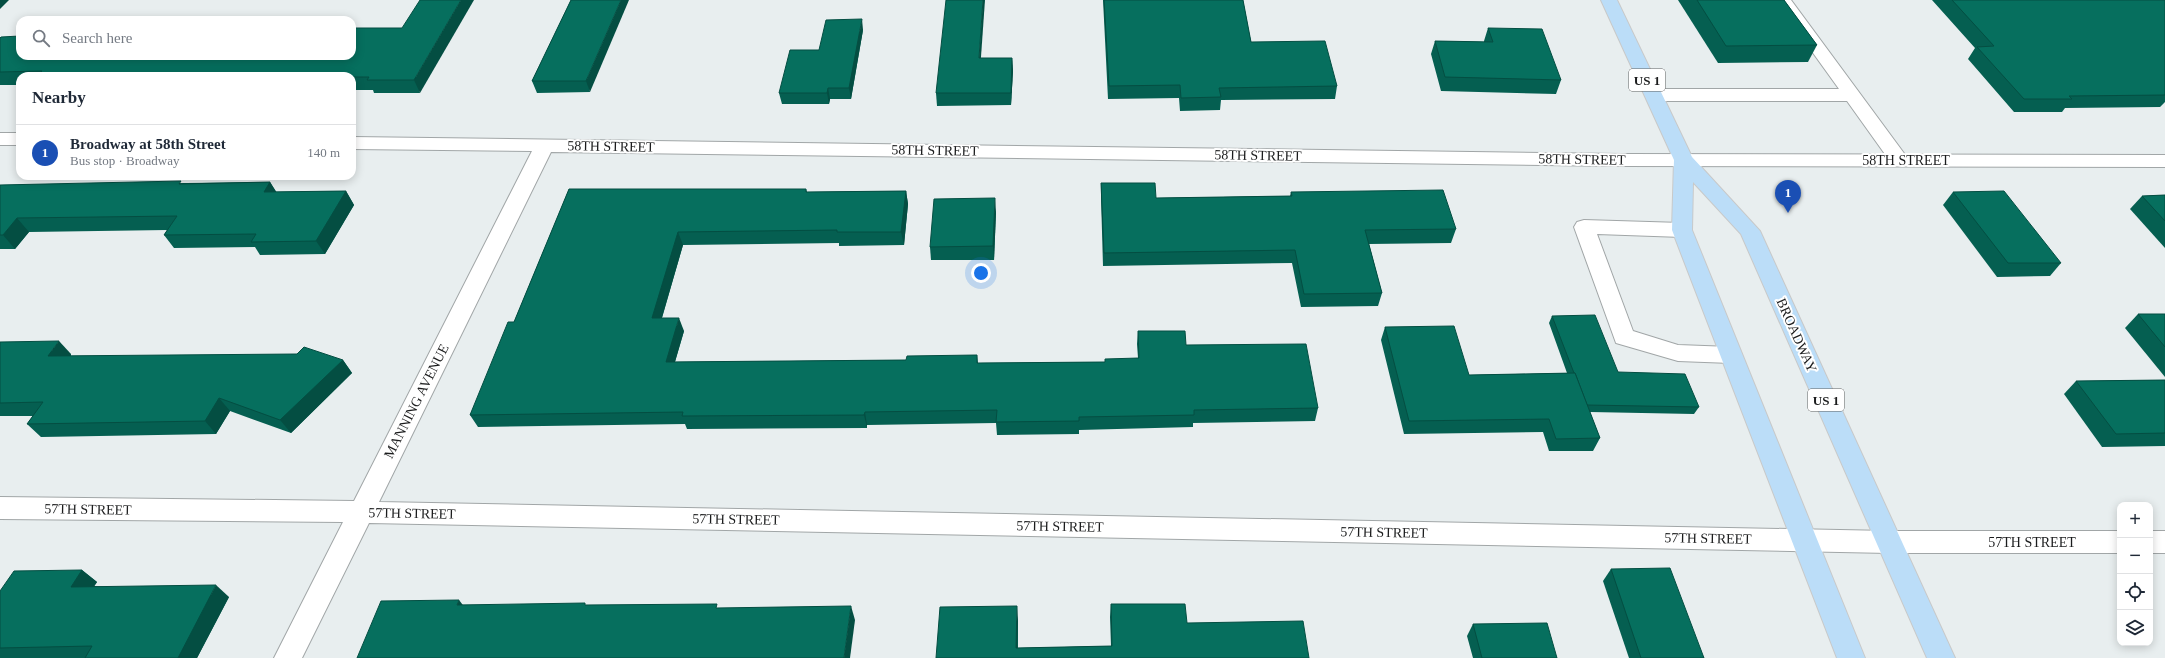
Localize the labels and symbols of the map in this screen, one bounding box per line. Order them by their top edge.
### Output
road number: US 1 [1629,69,1665,91]
street label: 58TH STREET [567,138,655,155]
street label: 58TH STREET [891,142,979,159]
street label: 58TH STREET [1214,147,1302,164]
street label: 58TH STREET [1538,151,1626,168]
street label: 58TH STREET [1862,153,1950,168]
pin: 1 [1775,180,1801,213]
your location [971,263,991,283]
street label: BROADWAY [1774,296,1820,375]
street label: MANNING AVENUE [381,342,452,461]
road number: US 1 [1808,389,1844,411]
street label: 57TH STREET [44,501,132,518]
street label: 57TH STREET [368,505,456,522]
street label: 57TH STREET [692,511,780,528]
street label: 57TH STREET [1016,518,1104,535]
street label: 57TH STREET [1340,524,1428,541]
street label: 57TH STREET [1664,530,1752,547]
street label: 57TH STREET [1988,535,2076,550]

